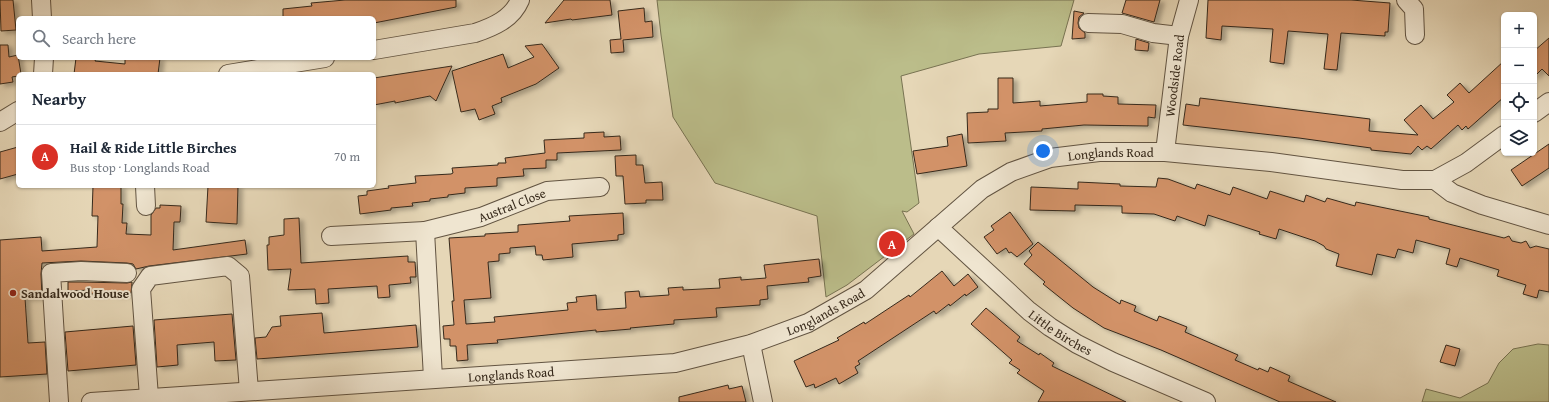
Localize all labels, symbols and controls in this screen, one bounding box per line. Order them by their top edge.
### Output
map controls [1501,12,1537,156]
button: + [1501,12,1537,48]
search box [16,16,376,60]
icon: search [30,27,52,49]
text: Search here [62,28,136,49]
street label: Woodside Road [1160,33,1189,118]
button: − [1501,48,1537,84]
button: locate [1501,84,1537,120]
text: Nearby [32,86,86,111]
button: layers [1501,120,1537,156]
text: Hail & Ride Little Birches [70,137,237,158]
your location [1033,141,1053,161]
street label: Longlands Road [1067,143,1154,166]
text: A [41,147,49,166]
text: 70 m [334,147,360,166]
text: Bus stop · Longlands Road [70,158,210,177]
street label: Austral Close [475,183,549,227]
pin: A [879,229,905,259]
place label: Sandalwood House [21,284,129,303]
street label: Longlands Road [784,284,868,340]
marker: Sandalwood House [8,288,18,298]
street label: Little Birches [1025,305,1095,360]
street label: Longlands Road [467,362,555,387]

